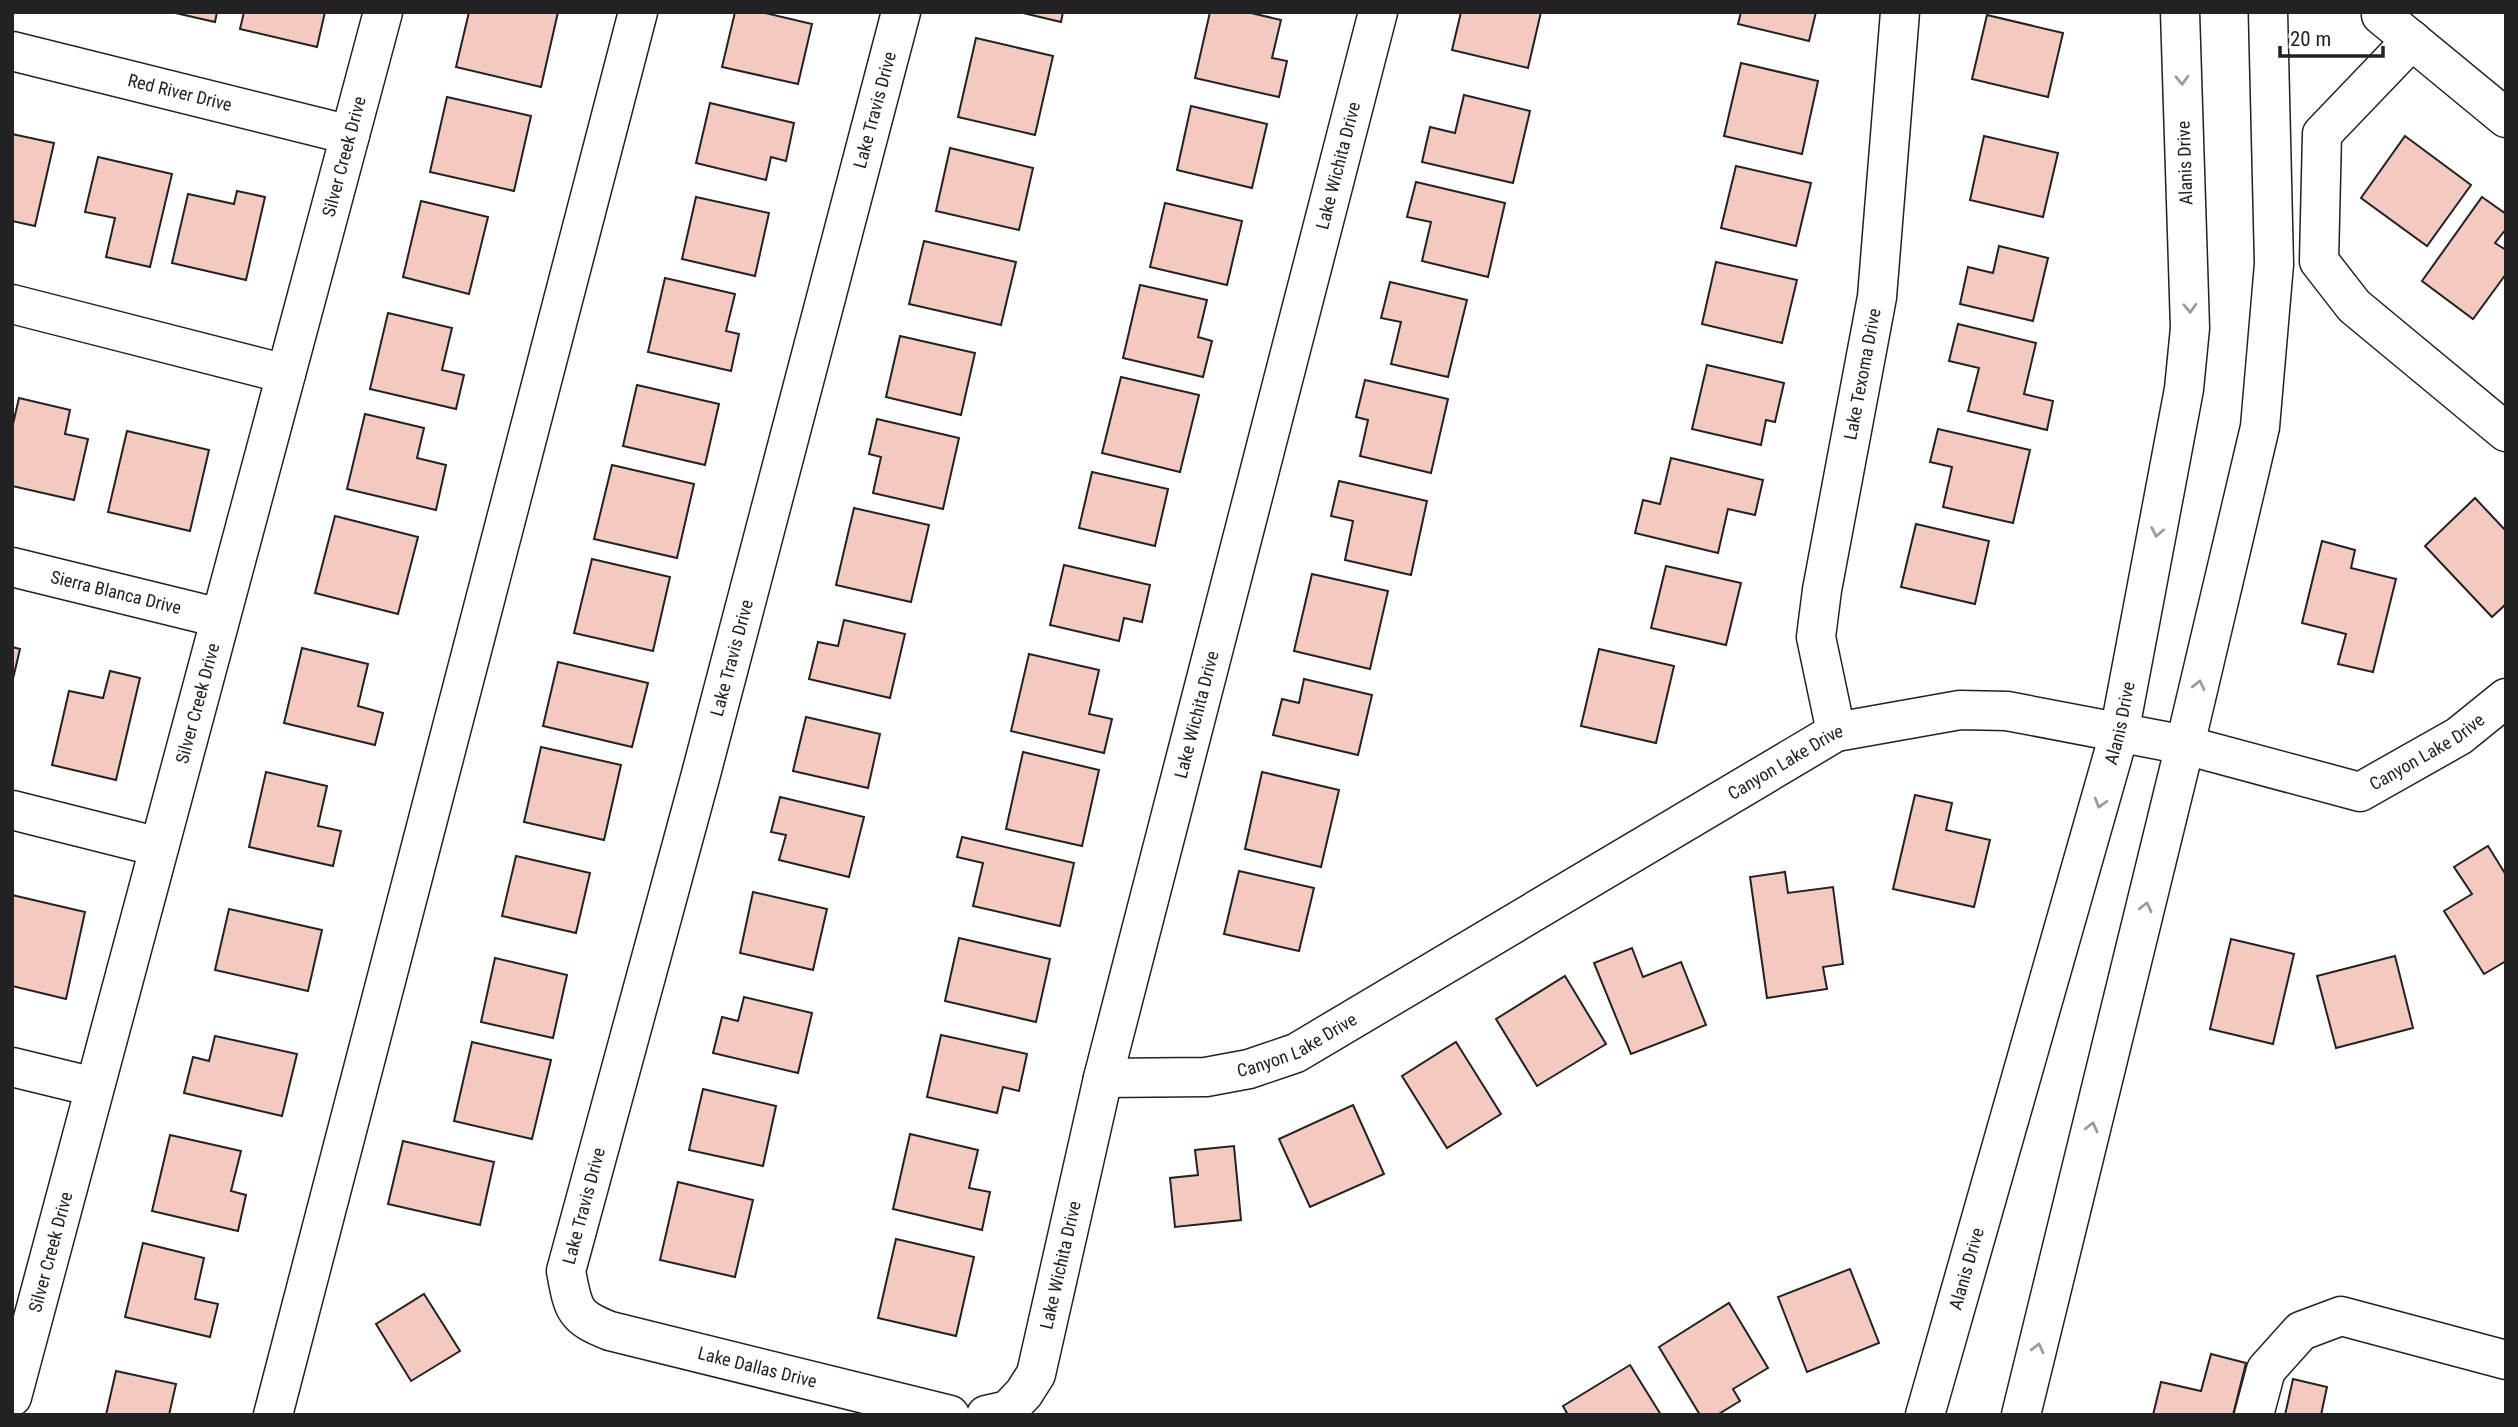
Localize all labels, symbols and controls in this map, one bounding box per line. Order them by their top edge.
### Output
scale bar [2280,14,2383,58]
text: 20 m [2290,27,2331,51]
street label: Lake Travis Drive [849,49,900,170]
street label: Red River Drive [126,69,234,115]
one-way arrow [2174,75,2189,86]
street label: Silver Creek Drive [318,94,370,219]
street label: Lake Wichita Drive [1311,100,1364,232]
street label: Alanis Drive [2173,121,2196,205]
one-way arrow [2182,303,2197,314]
street label: Lake Texoma Drive [1839,307,1885,442]
one-way arrow [2150,526,2165,538]
street label: Sierra Blanca Drive [49,566,183,618]
street label: Lake Travis Drive [706,597,757,718]
street label: Silver Creek Drive [171,641,223,766]
street label: Lake Wichita Drive [1170,649,1223,781]
street label: Alanis Drive [2100,680,2139,767]
one-way arrow [2191,680,2206,692]
street label: Canyon Lake Drive [2366,709,2488,794]
street label: Canyon Lake Drive [1724,720,1844,804]
one-way arrow [2093,796,2108,808]
one-way arrow [2138,901,2152,913]
street label: Canyon Lake Drive [1235,1008,1360,1081]
one-way arrow [2084,1122,2098,1134]
street label: Lake Travis Drive [558,1145,609,1266]
street label: Silver Creek Drive [24,1189,77,1315]
street label: Lake Wichita Drive [1035,1199,1085,1331]
street label: Alanis Drive [1945,1225,1988,1312]
street label: Lake Dallas Drive [696,1342,819,1392]
one-way arrow [2029,1343,2044,1355]

